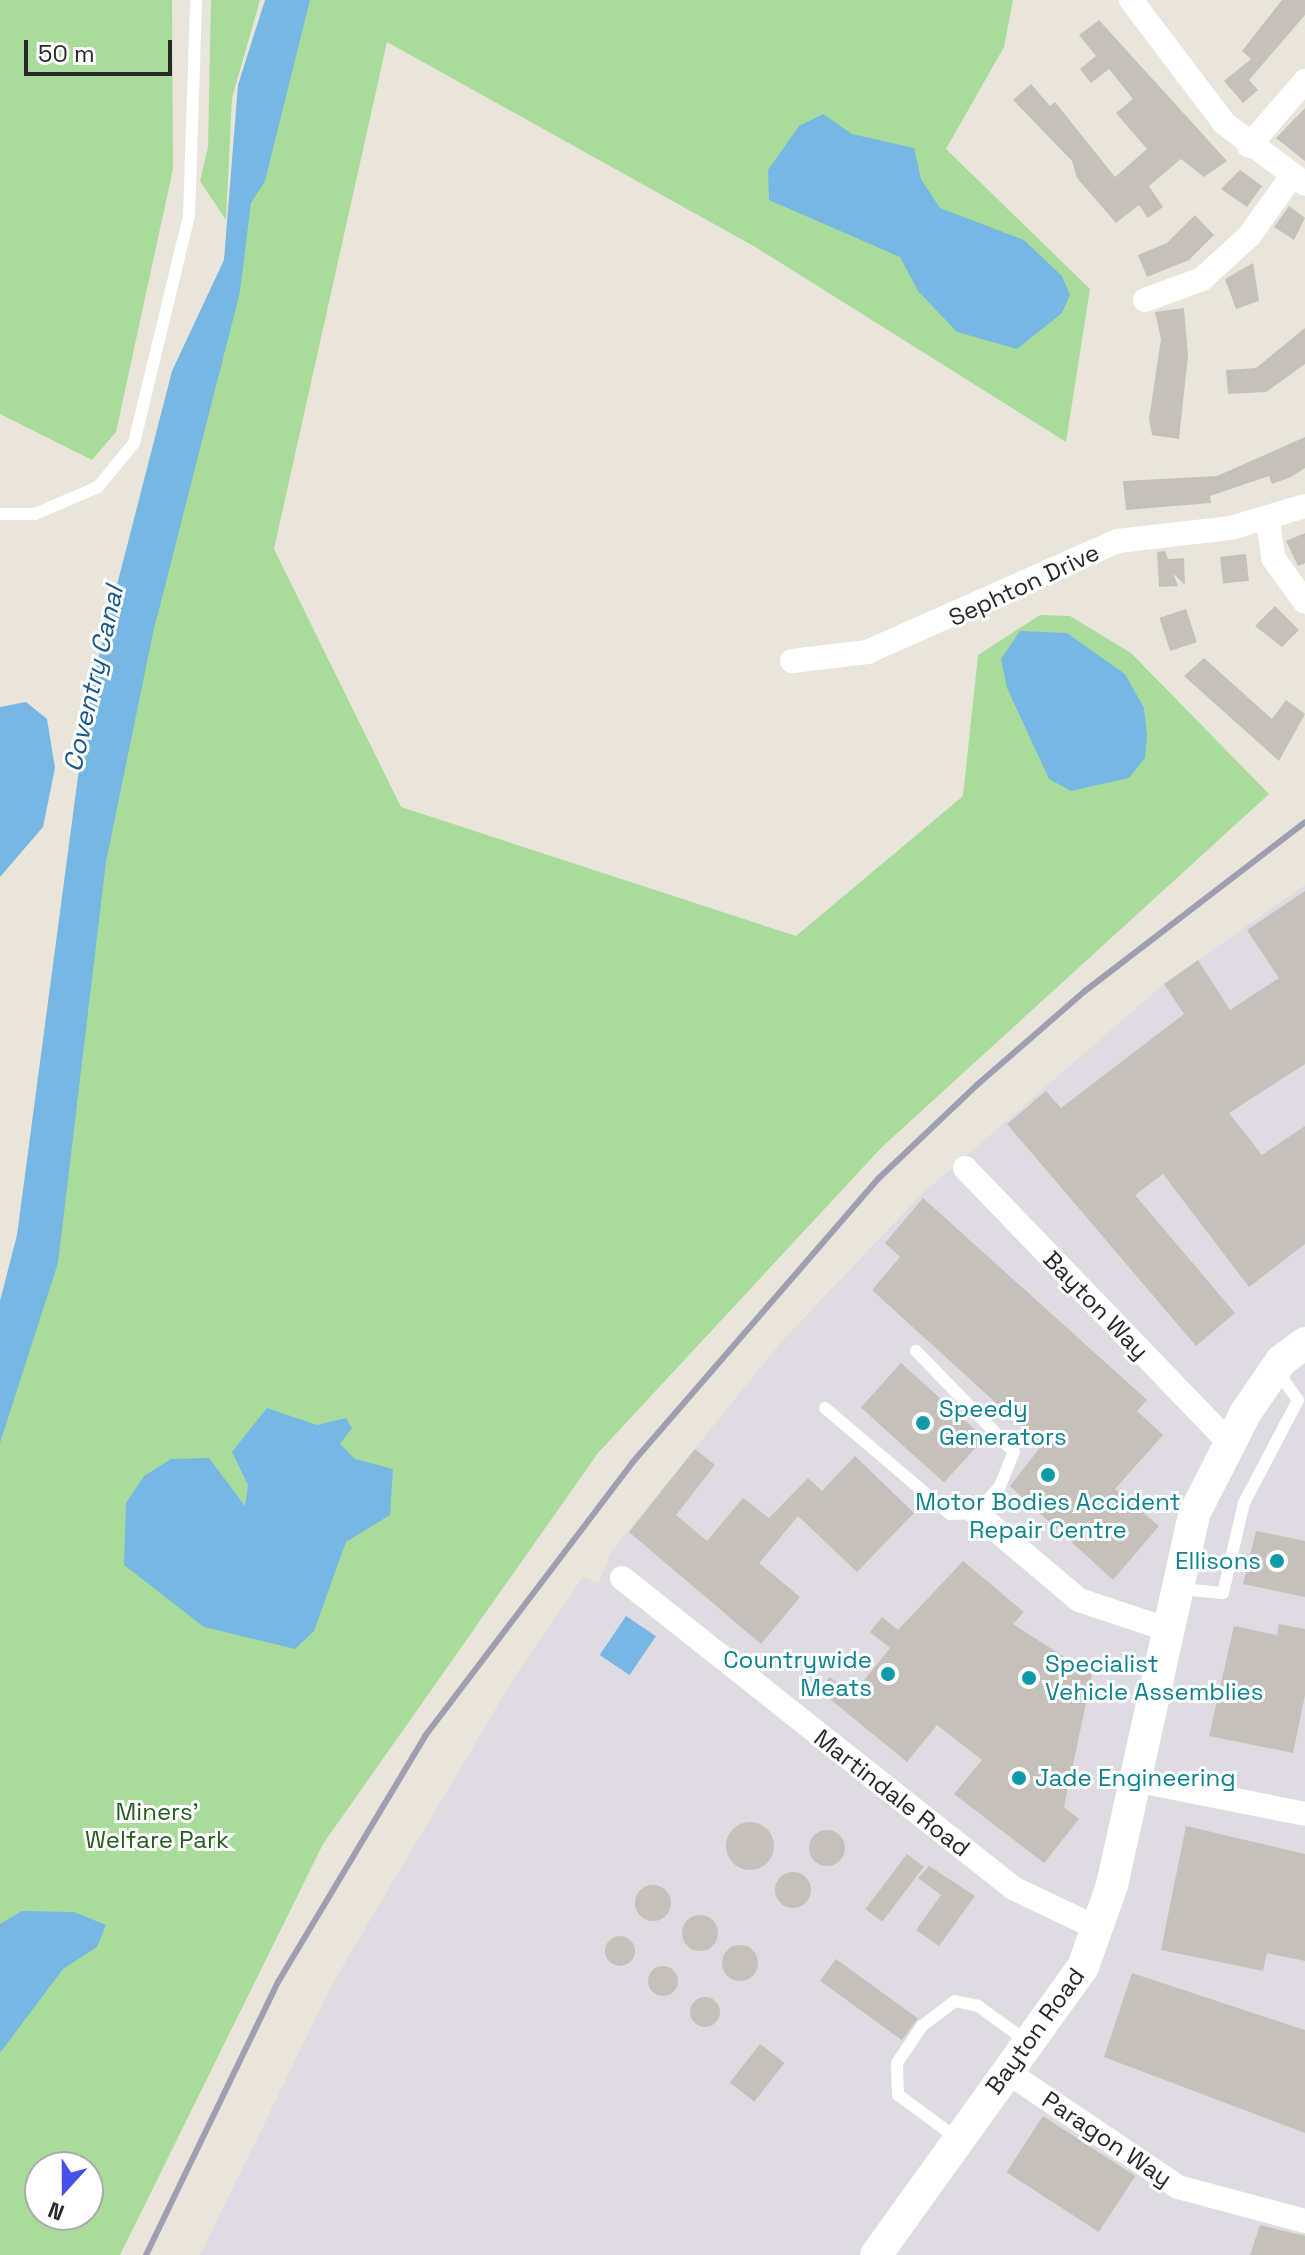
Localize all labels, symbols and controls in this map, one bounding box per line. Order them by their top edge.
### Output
scale bar [28,24,176,74]
text: 50 m [38,38,95,69]
street label: Sephton Drive [944,538,1104,632]
water label: Coventry Canal [57,583,131,775]
street label: Bayton Way [1037,1245,1155,1365]
place label: Speedy Generators [939,1395,1067,1451]
marker: Speedy Generators [914,1414,932,1432]
marker: Motor Bodies Accident Repair Centre [1039,1466,1057,1484]
place label: Motor Bodies Accident Repair Centre [915,1488,1181,1544]
place label: Ellisons [1175,1547,1261,1575]
marker: Ellisons [1268,1552,1286,1570]
place label: Countrywide Meats [723,1646,872,1702]
place label: Specialist Vehicle Assemblies [1045,1650,1264,1706]
marker: Countrywide Meats [879,1665,897,1683]
marker: Specialist Vehicle Assemblies [1020,1669,1038,1687]
street label: Martindale Road [808,1723,976,1863]
place label: Jade Engineering [1035,1764,1236,1792]
marker: Jade Engineering [1010,1769,1028,1787]
park label: Miners' Welfare Park [85,1798,229,1854]
street label: Bayton Road [979,1962,1091,2100]
street label: Paragon Way [1037,2085,1177,2193]
north arrow [24,2151,104,2231]
text: N [44,2196,68,2227]

